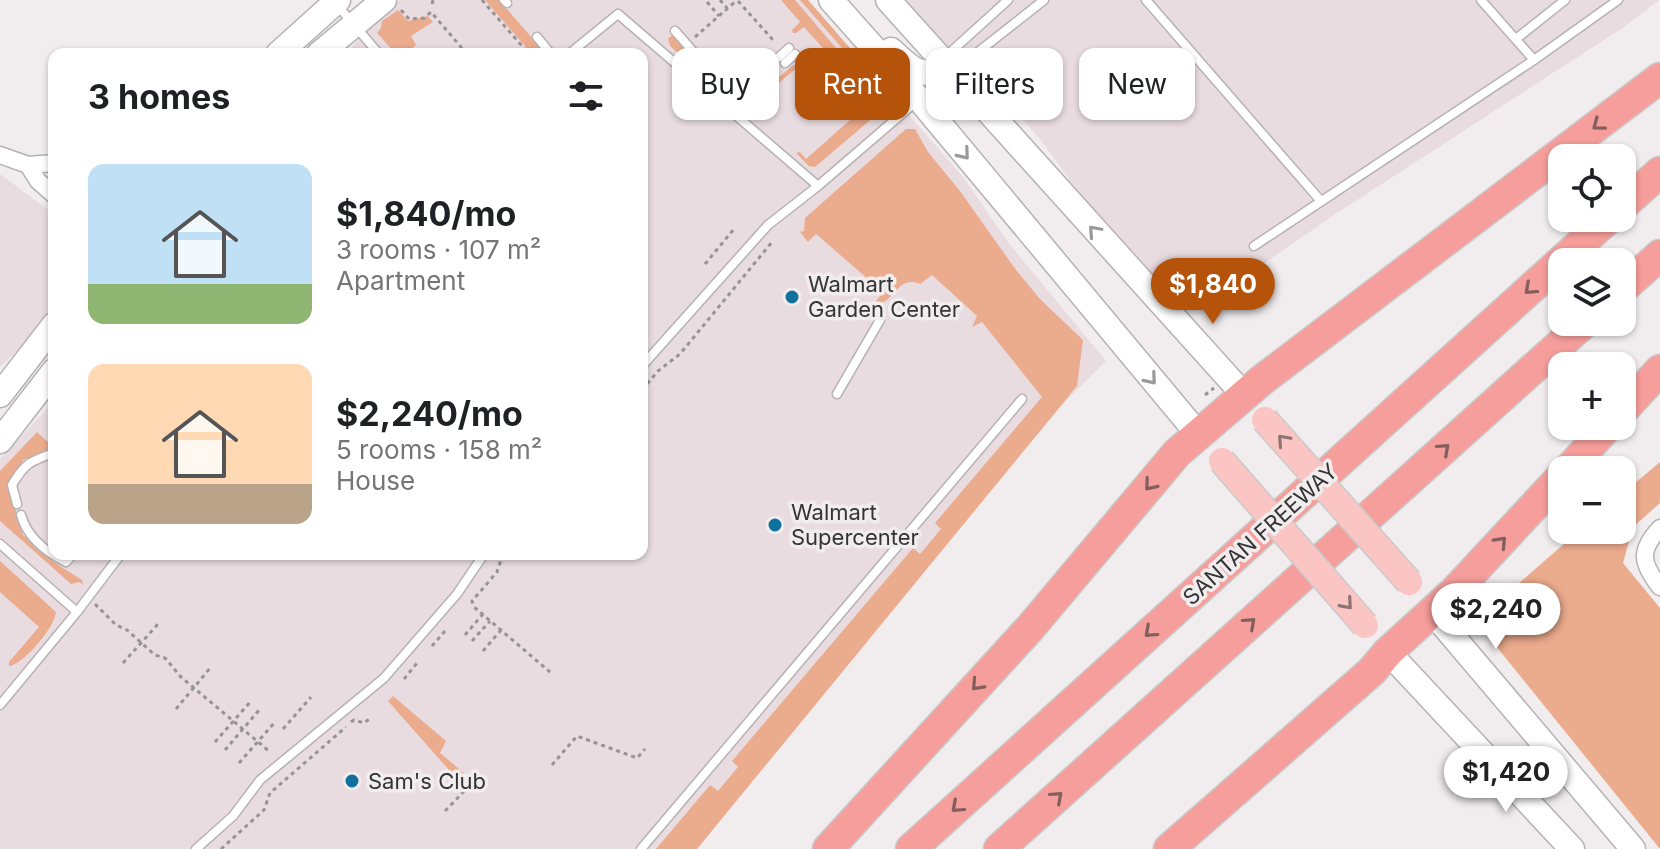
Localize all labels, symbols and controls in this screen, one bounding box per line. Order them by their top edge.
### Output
chip: Buy [672,48,779,120]
chip: Rent [795,48,910,120]
chip: Filters [926,48,1063,120]
chip: New [1079,48,1195,120]
icon: filters [564,74,608,118]
text: 3 homes [88,76,230,117]
one-way arrow [1592,115,1606,129]
one-way arrow [954,144,969,159]
map controls [1548,144,1636,544]
button: locate [1548,144,1636,232]
text: $1,840/mo [336,193,516,234]
icon: home [152,196,248,292]
one-way arrow [1090,226,1104,241]
text: 3 rooms · 107 m² [336,234,541,265]
button: layers [1548,248,1636,336]
pin: $1,840 [1148,258,1278,326]
text: Apartment [336,265,465,296]
text: $1,840 [1169,268,1257,299]
place label: Walmart Garden Center [808,271,960,322]
one-way arrow [1525,279,1540,294]
marker: Walmart Garden Center [783,288,801,306]
button: + [1548,352,1636,440]
one-way arrow [1141,369,1156,384]
text: $2,240/mo [336,393,523,434]
icon: home [152,396,248,492]
text: 5 rooms · 158 m² [336,434,542,465]
one-way arrow [1278,434,1292,449]
one-way arrow [1434,444,1449,459]
button: − [1548,456,1636,544]
street label: SANTAN FREEWAY [1177,458,1343,610]
text: House [336,465,415,496]
one-way arrow [1145,476,1160,491]
place label: Walmart Supercenter [791,499,919,550]
marker: Walmart Supercenter [766,516,784,534]
one-way arrow [1492,537,1507,551]
pin: $2,240 [1431,583,1561,651]
text: $2,240 [1449,593,1543,624]
one-way arrow [1337,594,1351,609]
one-way arrow [1241,618,1256,633]
one-way arrow [1145,623,1160,637]
one-way arrow [972,676,987,690]
pin: $1,420 [1441,746,1571,814]
text: $1,420 [1462,756,1550,787]
place label: Sam's Club [368,768,486,794]
marker: Sam's Club [343,772,361,790]
one-way arrow [1048,792,1063,806]
one-way arrow [952,797,967,811]

